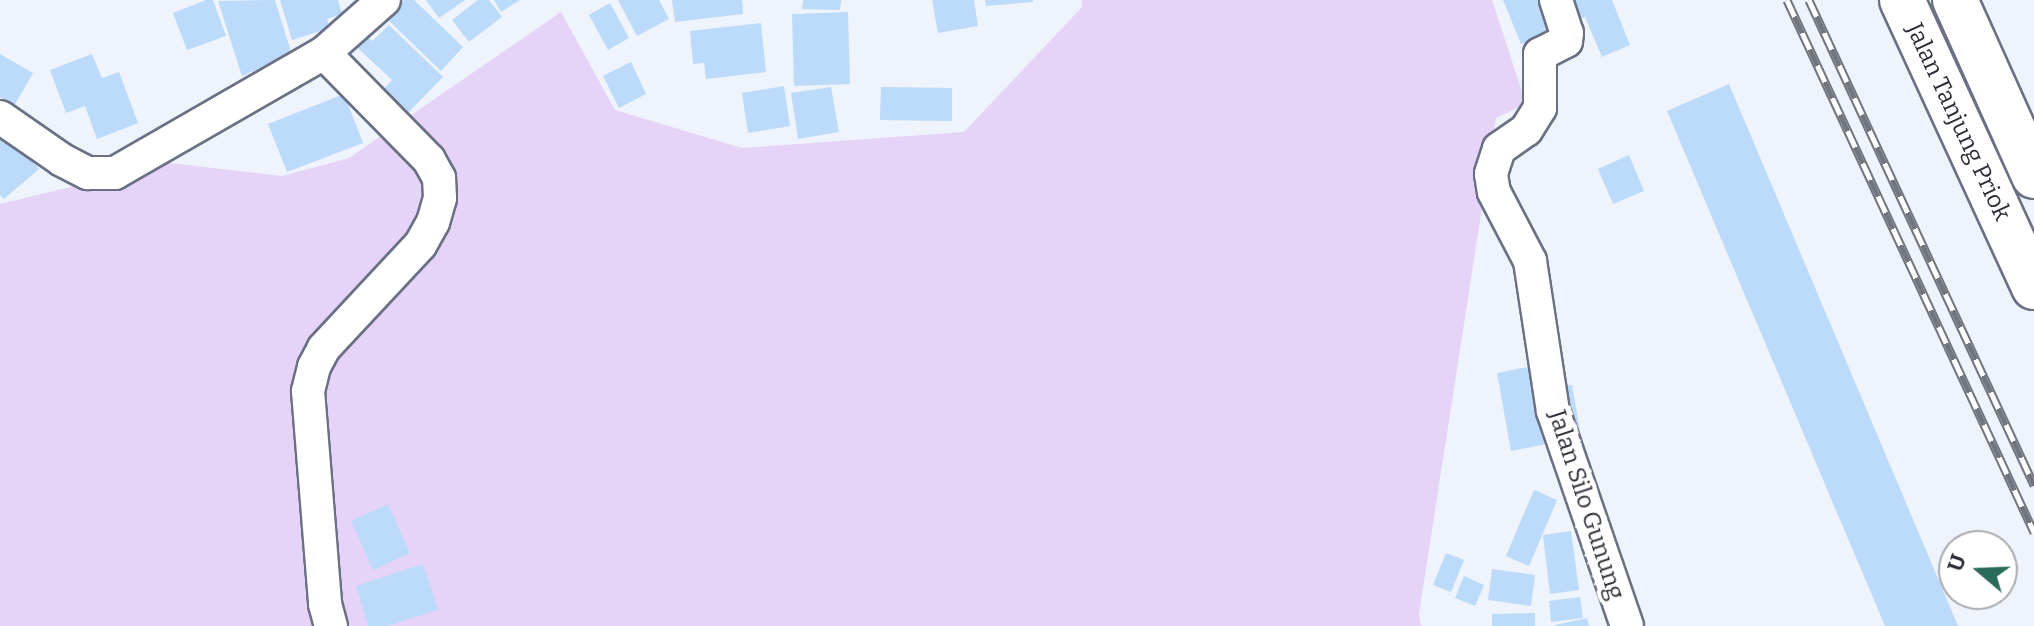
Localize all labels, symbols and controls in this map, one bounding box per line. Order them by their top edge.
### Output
street label: Jalan Tanjung Priok [1900,19,2016,225]
street label: Jalan Silo Gunung [1542,407,1630,603]
north arrow [1938,530,2018,610]
text: U [1941,551,1972,575]

